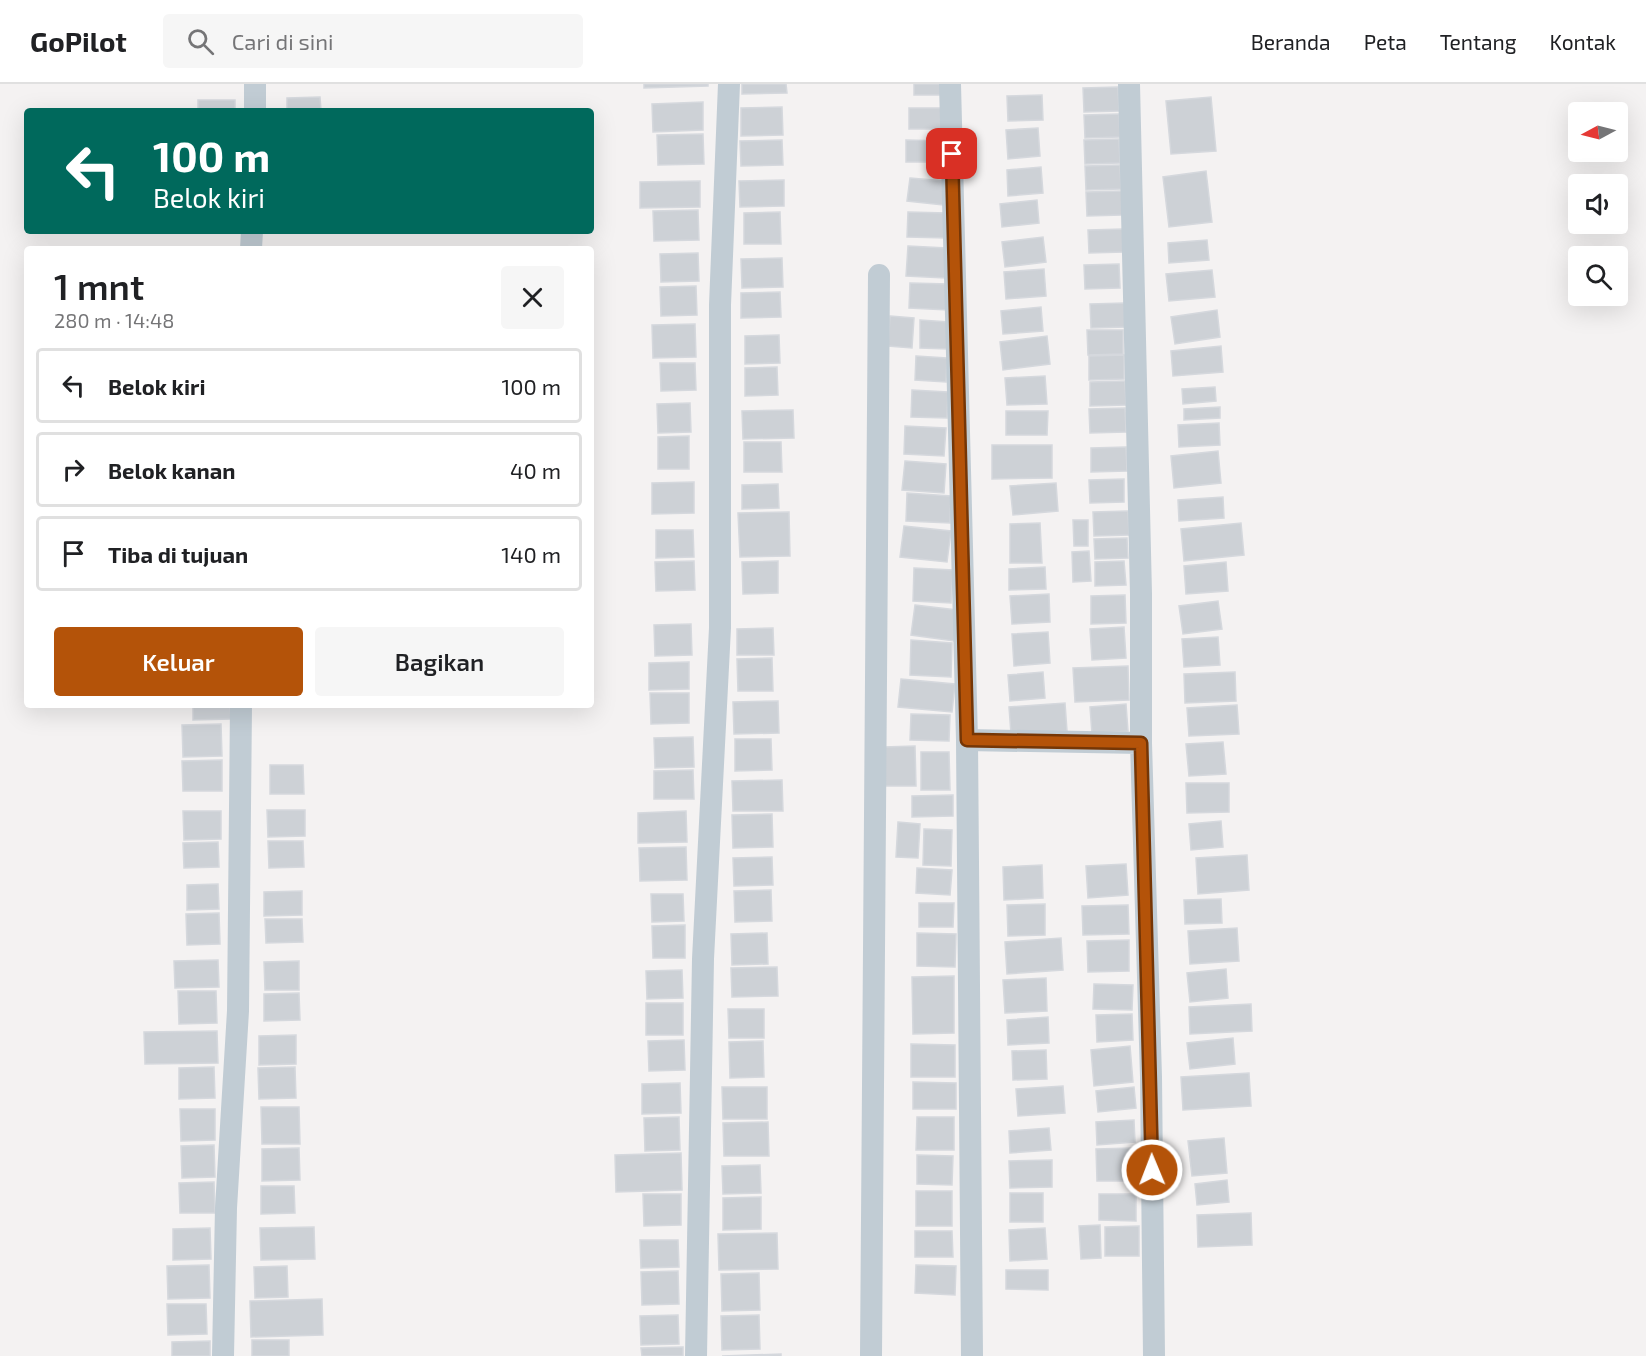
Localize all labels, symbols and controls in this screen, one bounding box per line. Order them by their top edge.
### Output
search box [163,14,583,68]
text: GoPilot [30,24,127,58]
icon: search [184,25,217,58]
text: Cari di sini [232,28,333,54]
text: Beranda [1251,29,1331,54]
text: Peta [1364,29,1407,54]
text: Tentang [1440,29,1517,54]
text: Kontak [1550,29,1616,54]
north arrow [1568,102,1628,162]
map controls [1568,102,1628,306]
pin [926,128,977,179]
text: 100 m [153,130,270,180]
icon: left [54,132,132,210]
icon: arrive [935,137,968,170]
button: sound [1568,174,1628,234]
text: Belok kiri [153,181,265,213]
button: search [1568,246,1628,306]
text: 1 mnt [54,264,144,307]
button: close [501,266,564,329]
text: 280 m · 14:48 [54,308,174,332]
icon: left [57,369,90,402]
text: Belok kiri [108,373,205,399]
text: 100 m [502,373,561,399]
icon: right [57,453,90,486]
text: Belok kanan [108,457,235,483]
text: 40 m [510,457,561,483]
icon: arrive [57,537,90,570]
text: Tiba di tujuan [108,541,248,567]
text: 140 m [501,541,561,567]
button: Keluar [54,627,303,696]
button: Bagikan [315,627,564,696]
position arrow [1120,1138,1184,1202]

